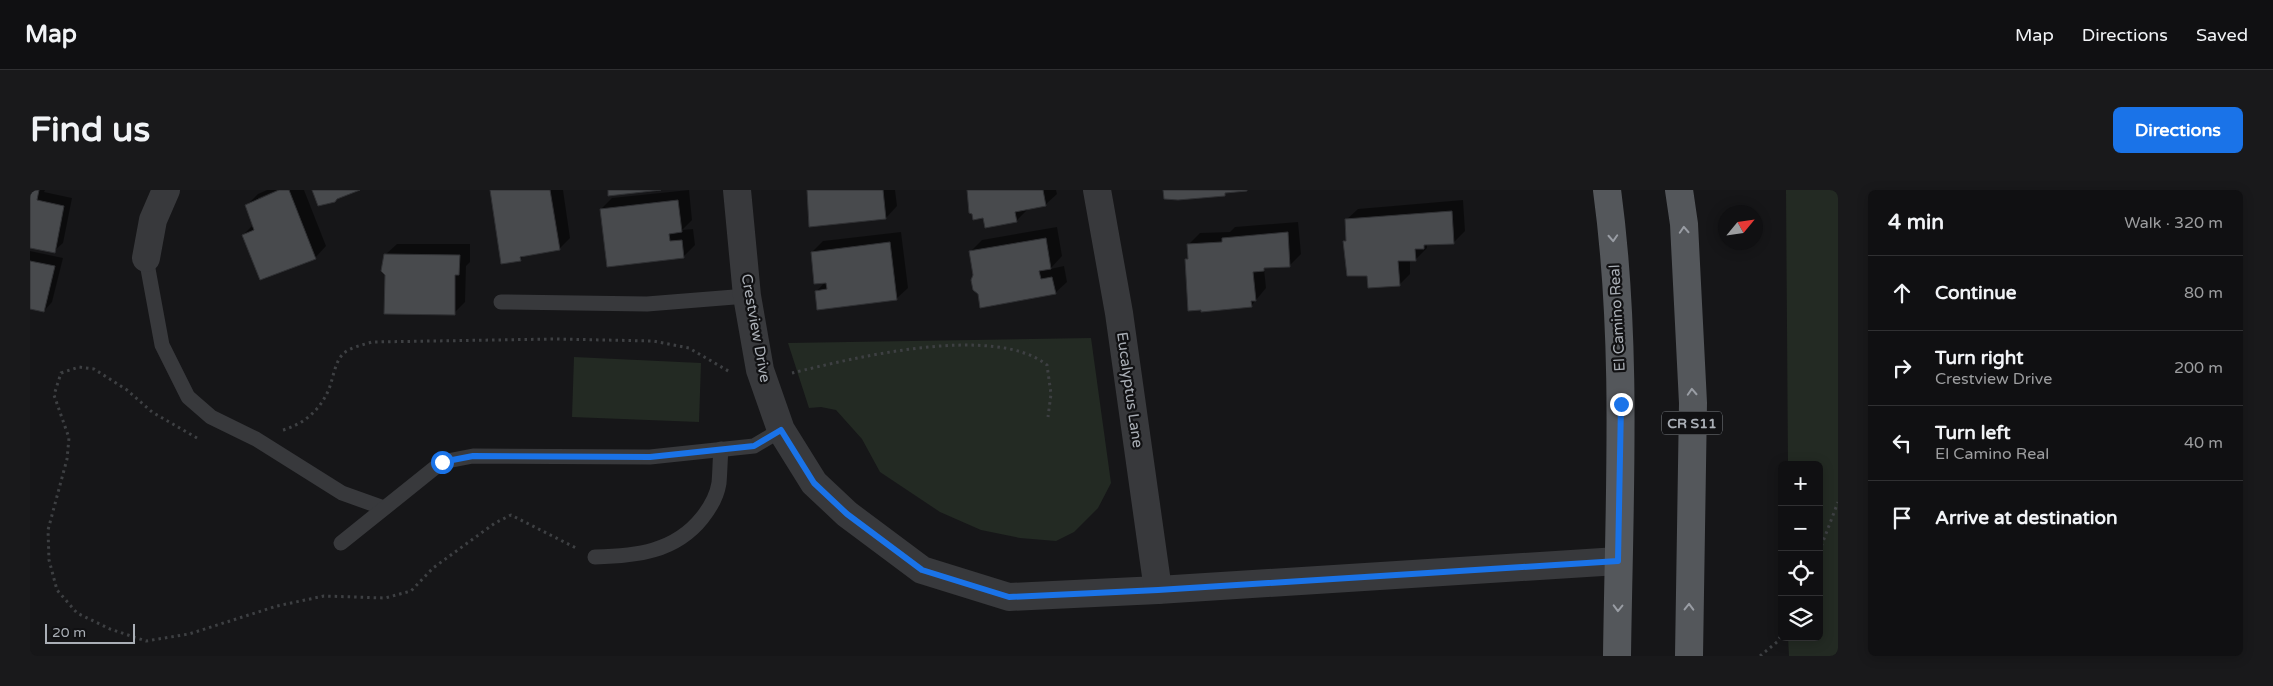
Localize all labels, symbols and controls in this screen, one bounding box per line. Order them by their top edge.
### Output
text: Map [25,20,77,49]
text: Map [2015,24,2054,46]
text: Directions [2082,24,2168,46]
text: Saved [2196,24,2248,46]
button: Directions [2113,107,2243,153]
text: Find us [30,109,150,151]
north arrow [1718,205,1763,250]
text: 4 min [1888,210,1944,235]
text: Walk · 320 m [2124,213,2223,233]
one-way arrow [1679,226,1690,234]
one-way arrow [1607,235,1618,243]
street label: El Camino Real [1605,264,1629,372]
street label: Crestview Drive [738,272,774,384]
icon: ahead [1888,279,1916,307]
text: Continue [1935,282,2017,304]
text: 80 m [2184,283,2223,303]
street label: Eucalyptus Lane [1113,331,1147,449]
text: Turn right [1935,347,2023,369]
icon: right [1888,354,1916,382]
text: 200 m [2174,358,2223,378]
text: Crestview Drive [1935,369,2052,389]
one-way arrow [1687,388,1698,396]
route end [1610,393,1633,416]
road number: CR S11 [1662,412,1722,434]
text: Turn left [1935,422,2011,444]
icon: left [1888,429,1916,457]
text: 40 m [2184,433,2223,453]
text: El Camino Real [1935,444,2049,464]
route start [431,451,454,474]
map controls [1778,461,1823,641]
button: + [1778,461,1823,506]
icon: arrive [1888,504,1916,532]
button: − [1778,506,1823,551]
text: Arrive at destination [1935,507,2118,529]
button: locate [1778,551,1823,596]
button: layers [1778,596,1823,641]
one-way arrow [1684,603,1694,611]
one-way arrow [1613,605,1623,613]
scale bar [45,621,135,644]
text: 20 m [52,624,86,641]

